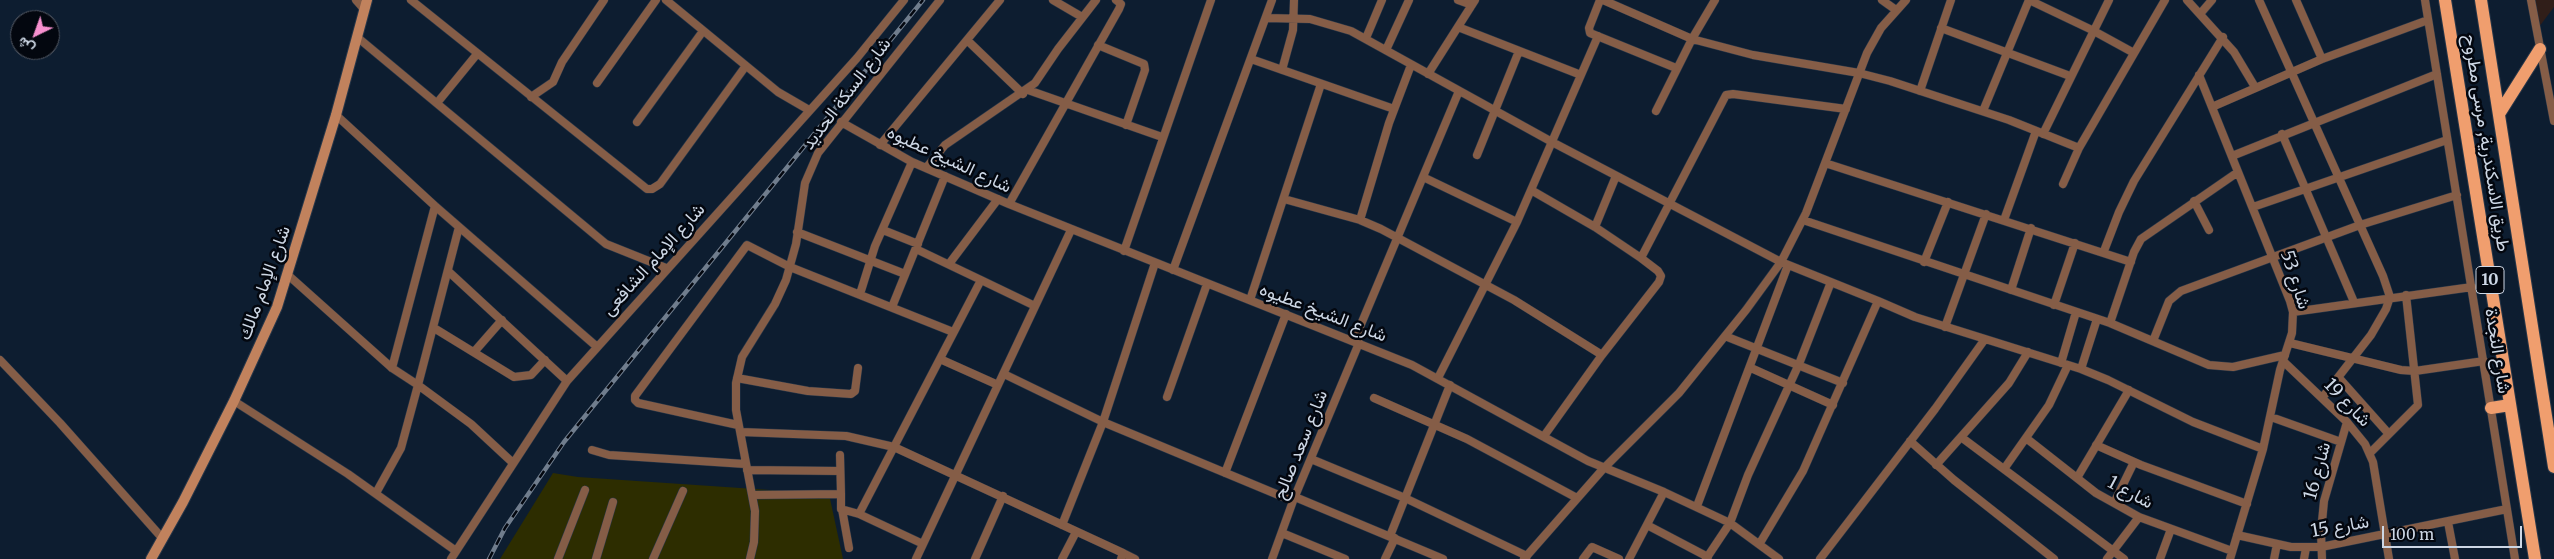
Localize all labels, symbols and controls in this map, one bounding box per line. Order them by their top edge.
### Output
north arrow [10,10,60,60]
text: ش [13,33,38,58]
street label: طريق الاسكندرية, مرسى مطروح [2458,33,2514,253]
street label: شارع السكة الحديد [798,34,896,154]
street label: شارع الشيخ عطيوه [883,122,1015,198]
street label: شارع الإمام الشافعى [598,199,710,321]
street label: شارع الإمام مالك [234,223,296,343]
street label: شارع 53 [2275,248,2315,312]
road number: 10 [2476,266,2504,294]
street label: شارع الشيخ عطيوه [1256,279,1390,347]
street label: شارع النجدة [2480,307,2514,395]
street label: شارع 19 [2319,374,2375,432]
street label: شارع سعد صالح [1269,387,1333,503]
street label: شارع 16 [2300,440,2336,502]
street label: شارع 1 [2103,472,2157,514]
street label: شارع 15 [2309,511,2371,543]
scale bar [2384,516,2524,548]
text: 100 m [2390,525,2434,544]

